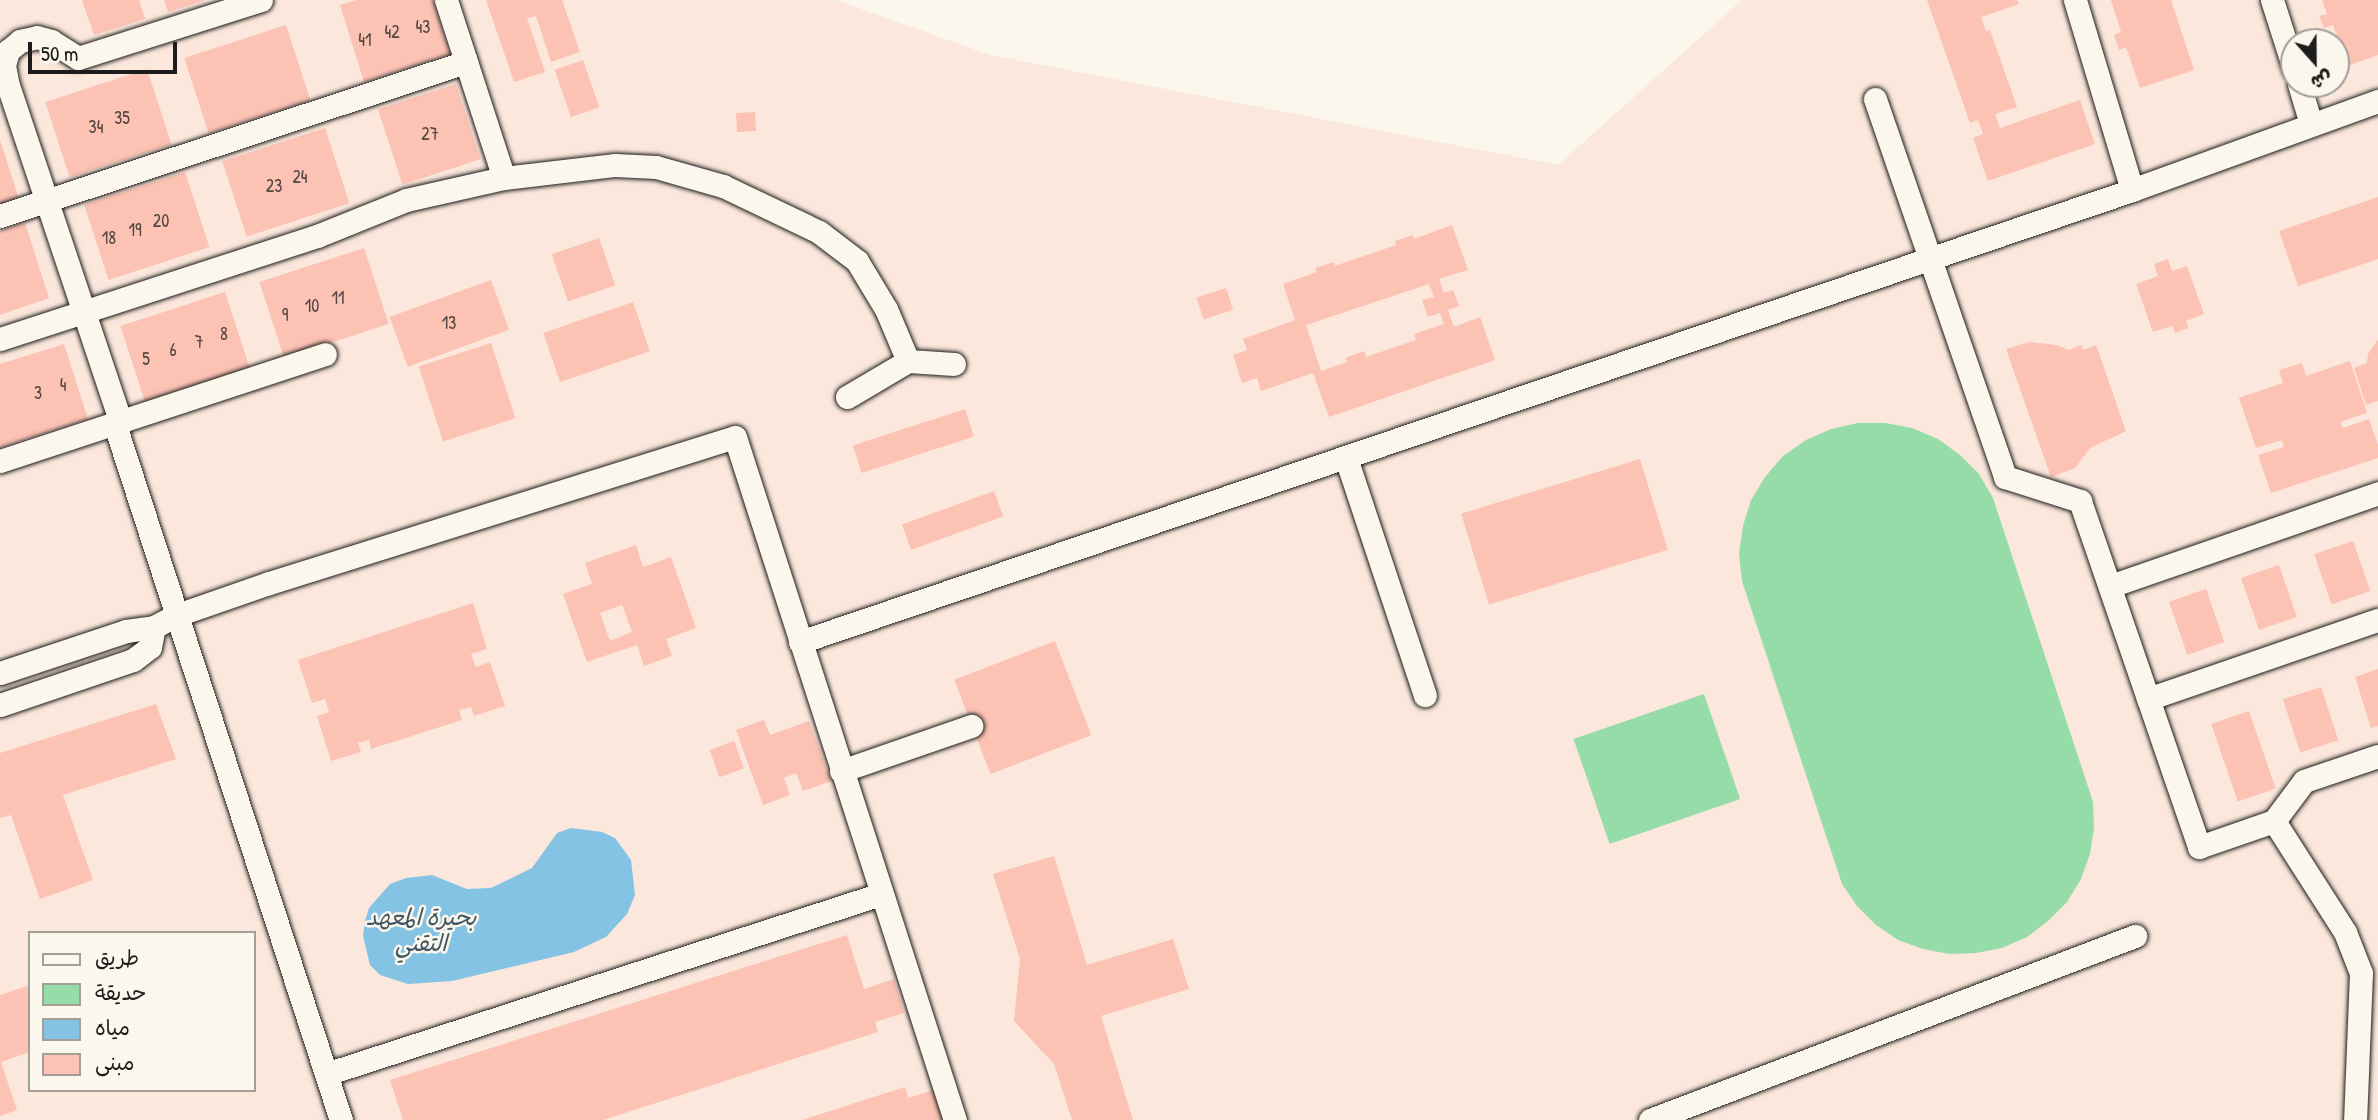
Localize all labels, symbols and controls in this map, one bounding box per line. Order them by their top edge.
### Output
house number: 43 [416,16,430,38]
house number: 42 [384,21,400,43]
scale bar [32,28,180,72]
north arrow [2280,28,2350,98]
house number: 41 [358,29,372,51]
text: 50 m [41,39,78,68]
text: ش [2307,65,2336,97]
house number: 35 [114,107,130,129]
house number: 34 [89,116,103,138]
house number: 27 [421,123,439,145]
house number: 24 [292,166,308,188]
house number: 23 [266,175,282,197]
house number: 20 [153,210,169,232]
house number: 19 [128,219,142,241]
house number: 18 [102,227,116,249]
house number: 11 [331,287,345,309]
house number: 10 [305,295,319,317]
house number: 9 [282,304,288,326]
house number: 13 [442,312,456,334]
house number: 8 [220,323,228,345]
house number: 7 [195,331,203,353]
house number: 6 [169,339,177,361]
house number: 5 [142,348,150,370]
house number: 4 [60,374,66,396]
house number: 3 [34,382,42,404]
water label: بحيرة المعهد التقني [366,903,476,957]
legend [28,931,256,1092]
text: طريق [95,943,139,972]
text: حديقة [95,978,146,1007]
text: مياه [95,1013,130,1042]
text: مبنى [95,1048,134,1077]

